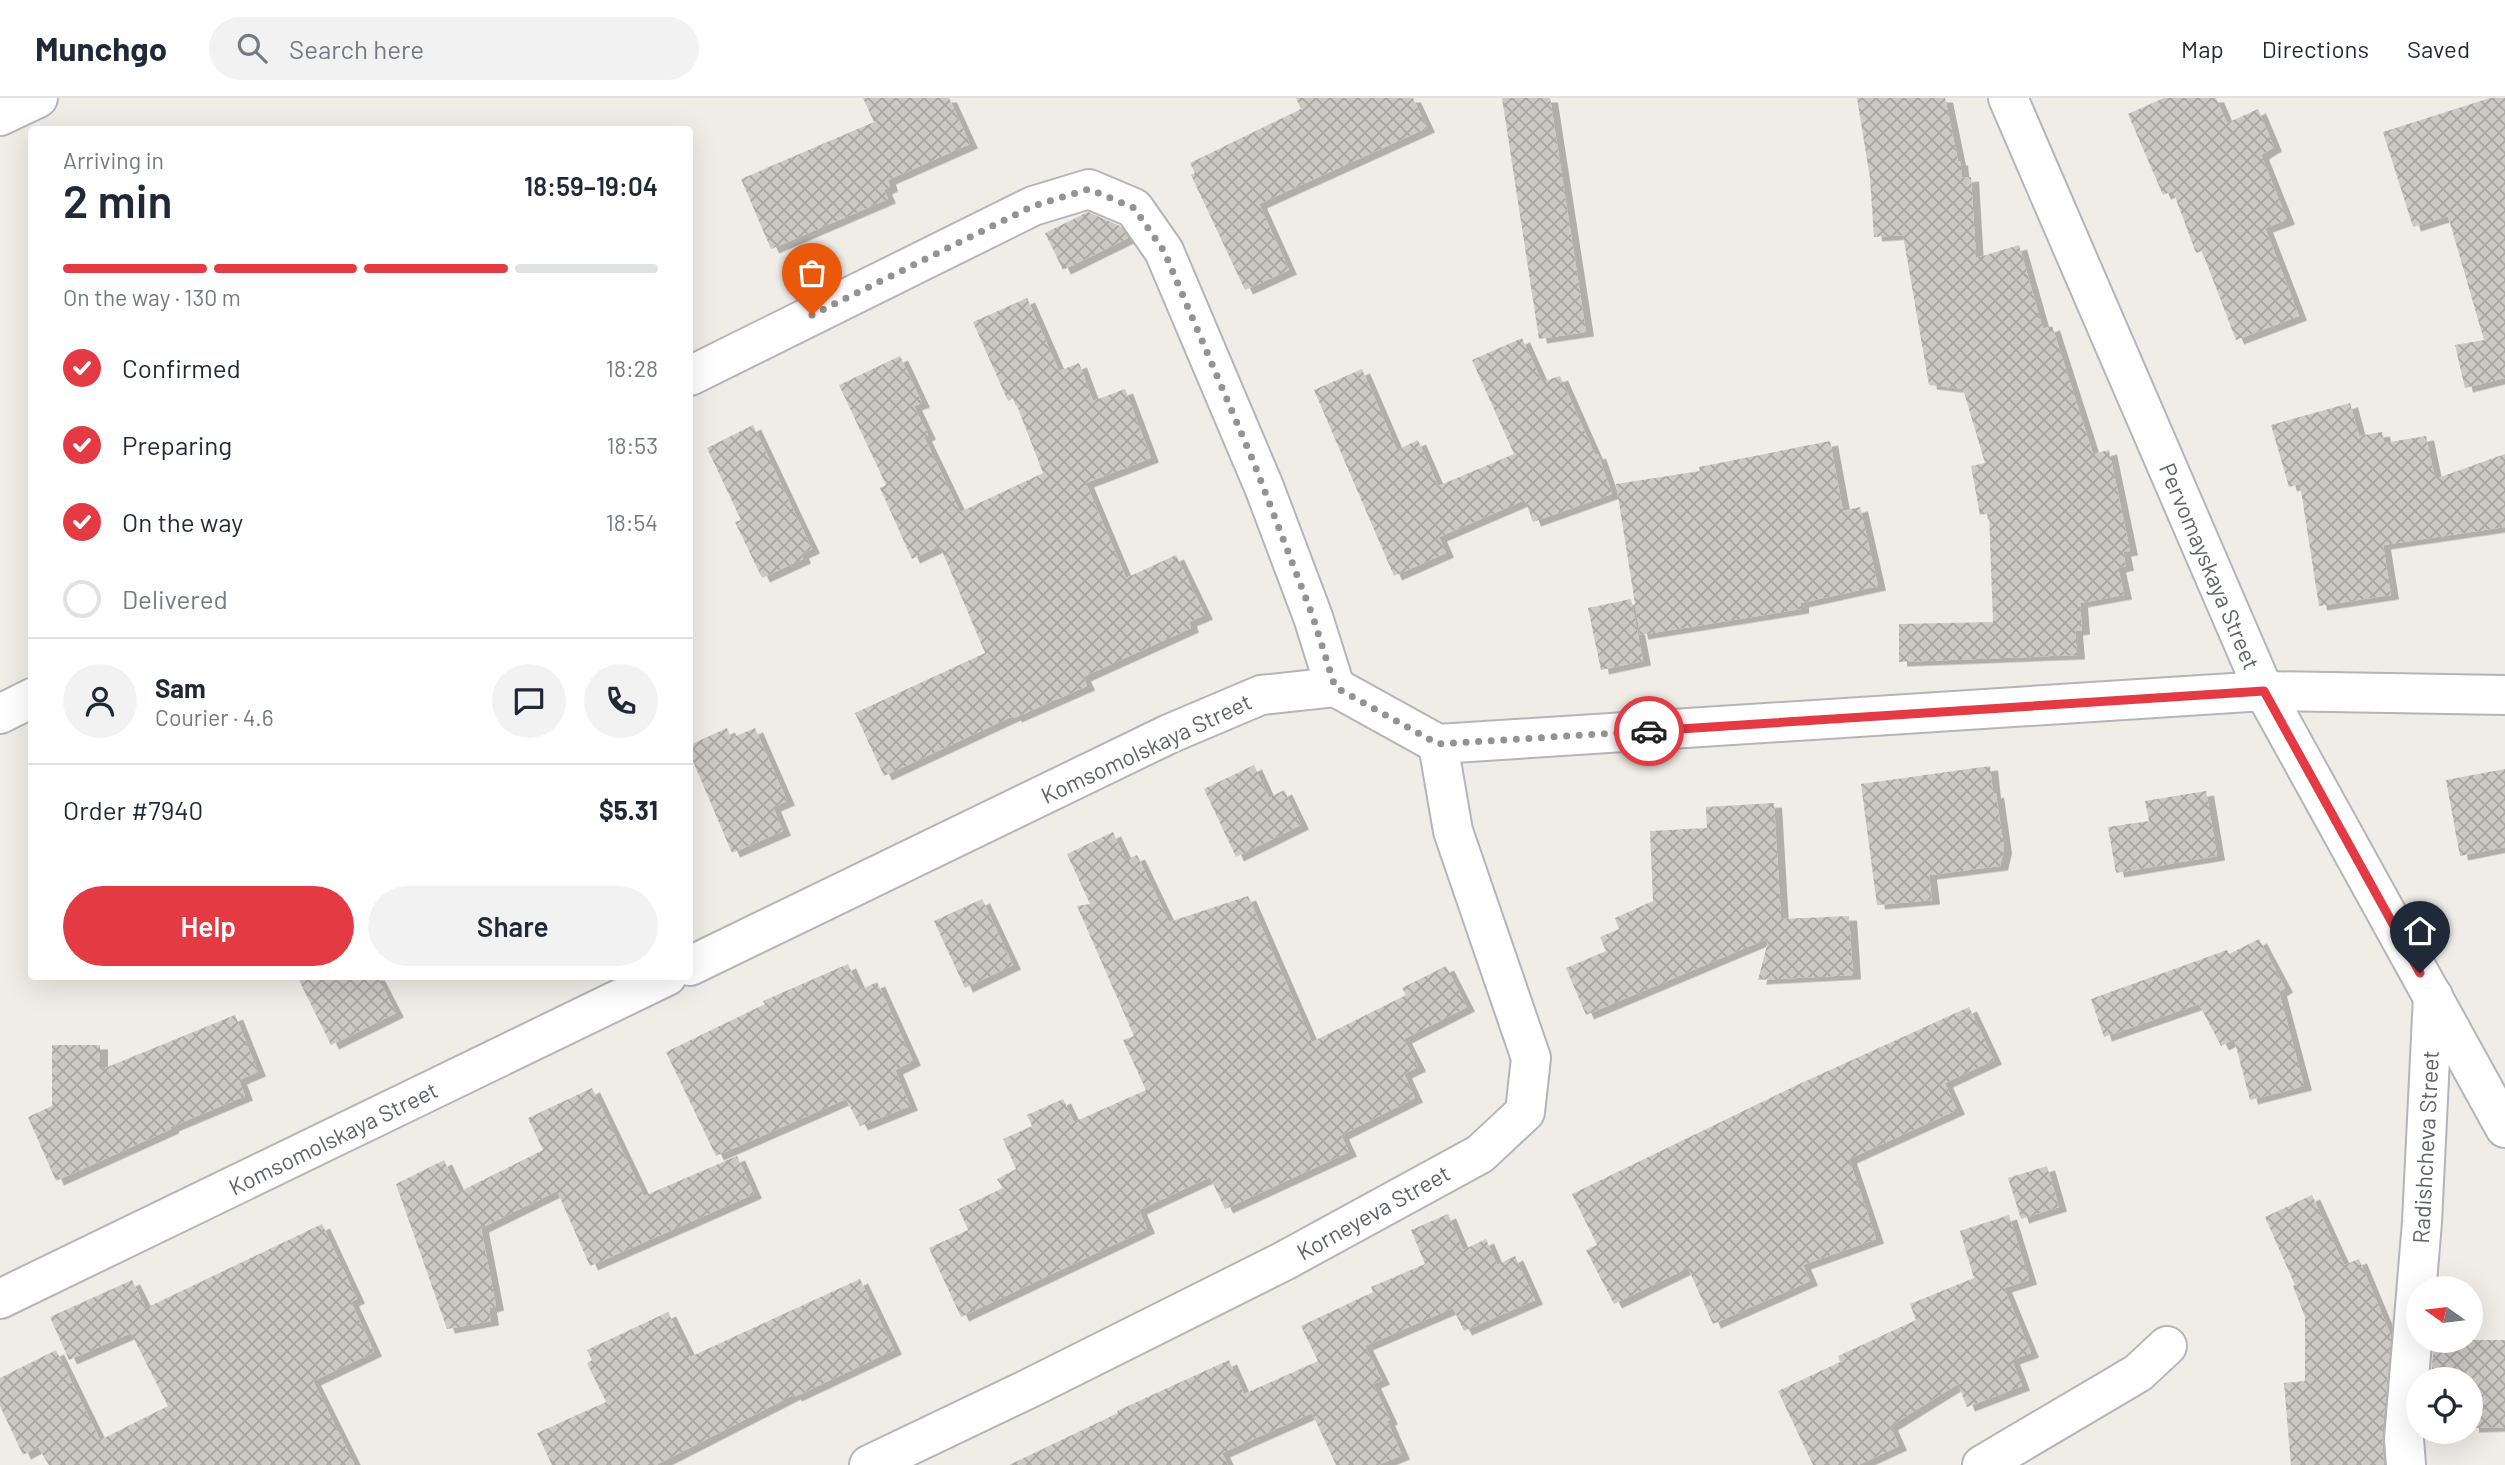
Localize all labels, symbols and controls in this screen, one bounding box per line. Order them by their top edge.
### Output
search box [209,17,699,80]
text: Munchgo [35,28,167,68]
icon: search [233,29,271,67]
text: Search here [289,33,424,64]
text: Map [2181,34,2224,63]
text: Directions [2262,34,2369,63]
text: Saved [2407,34,2470,63]
text: Arriving in [63,146,164,174]
text: 18:59–19:04 [524,170,658,201]
text: 2 min [63,172,172,227]
pin [782,243,842,315]
icon: bag [793,254,831,292]
text: On the way · 130 m [63,283,241,311]
icon: check [63,349,101,387]
text: Confirmed [122,352,241,383]
text: 18:28 [606,354,658,382]
icon: check [63,426,101,464]
text: Preparing [122,429,232,460]
text: 18:53 [607,431,658,459]
street label: Pervomayskaya Street [2154,459,2266,673]
icon: check [63,503,101,541]
text: On the way [122,506,243,537]
text: 18:54 [606,508,658,536]
text: Delivered [122,583,228,614]
button: person [63,664,137,738]
button: chat [492,664,566,738]
button: phone [584,664,658,738]
text: Sam [155,672,206,703]
street label: Komsomolskaya Street [1036,687,1256,809]
courier [1614,696,1684,766]
text: Courier · 4.6 [155,703,274,731]
icon: car [1630,712,1668,750]
text: Order #7940 [63,794,203,825]
text: $5.31 [599,794,658,825]
button: Help [63,886,354,966]
button: Share [368,886,658,966]
pin [2390,901,2450,973]
icon: home [2401,912,2439,950]
street label: Radishcheva Street [2406,1050,2444,1244]
street label: Komsomolskaya Street [224,1075,442,1201]
street label: Korneyeva Street [1292,1158,1454,1266]
north arrow [2406,1276,2483,1353]
map controls [2406,1276,2483,1444]
button: locate [2406,1367,2483,1444]

